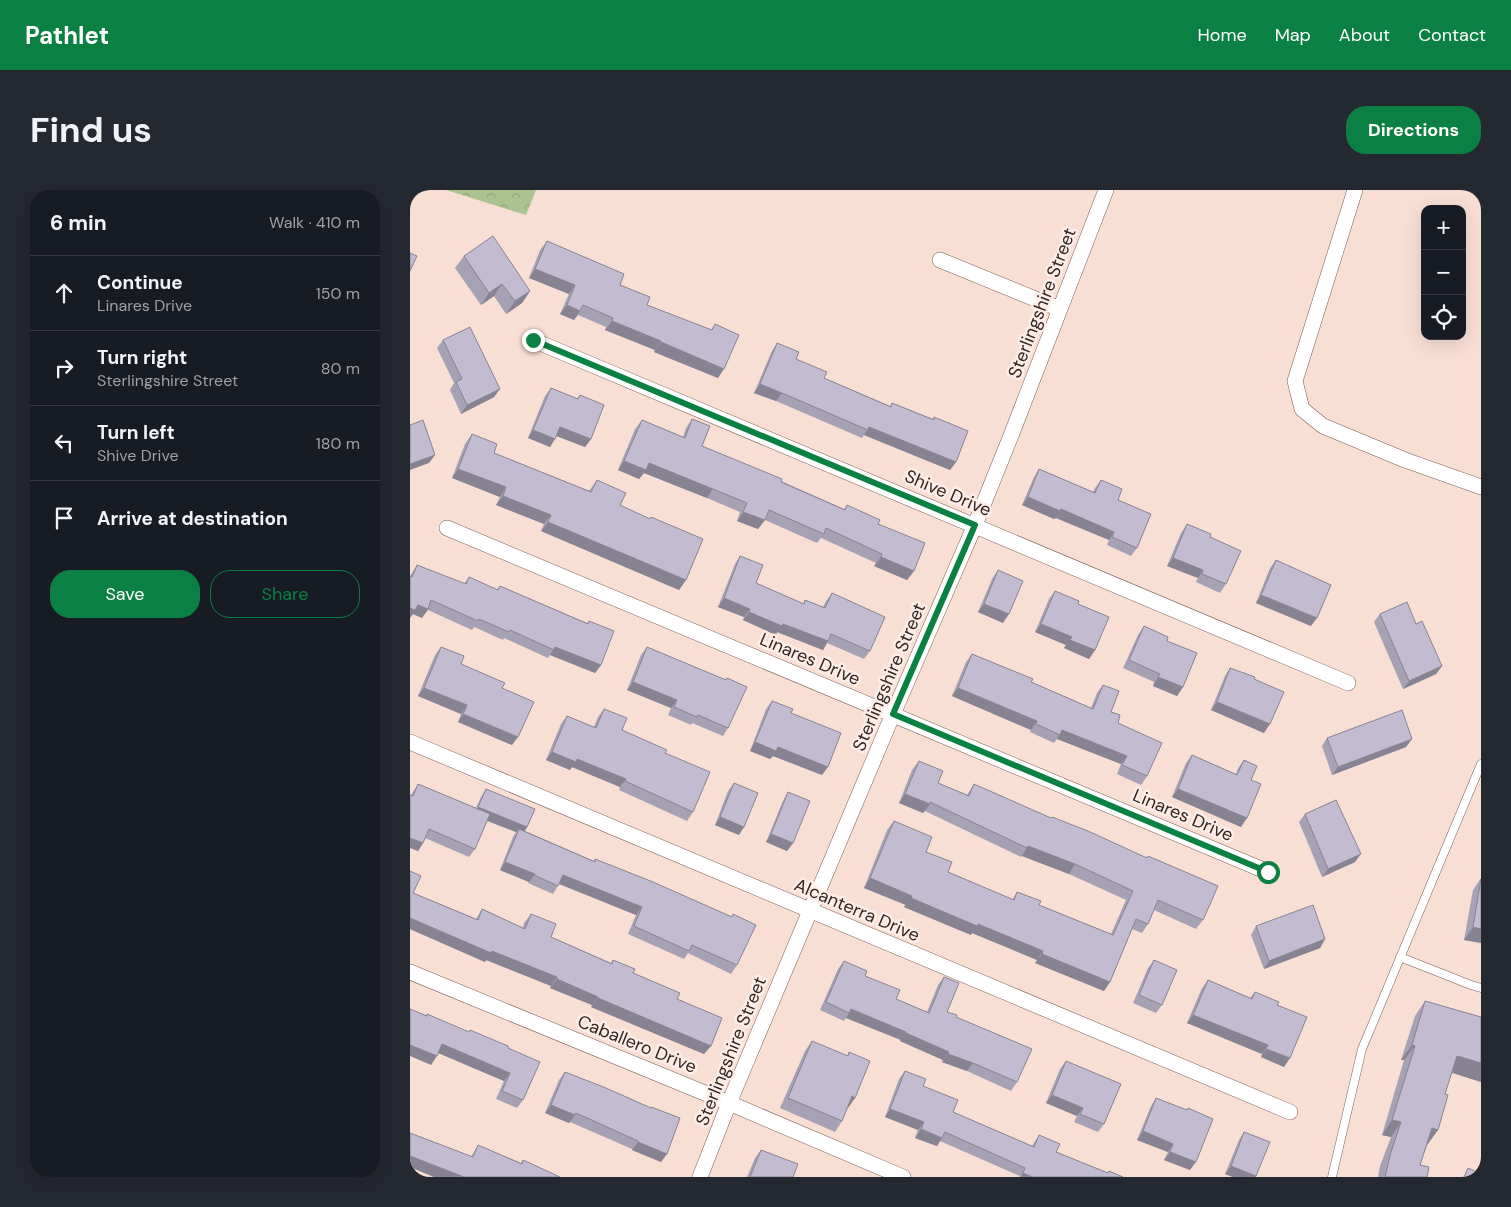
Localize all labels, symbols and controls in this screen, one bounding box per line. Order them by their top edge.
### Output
text: Pathlet [25,20,109,51]
text: Home [1197,23,1247,47]
text: Map [1275,23,1311,47]
text: About [1339,23,1390,47]
text: Contact [1418,23,1486,47]
button: Directions [1346,106,1481,154]
text: Find us [30,107,152,153]
map controls [1421,205,1466,340]
button: + [1421,205,1466,250]
text: 6 min [50,209,107,237]
text: Walk · 410 m [269,212,360,233]
street label: Sterlingshire Street [1002,225,1082,381]
button: − [1421,250,1466,295]
text: Continue [97,270,183,295]
icon: ahead [50,279,78,307]
text: 150 m [316,283,360,304]
text: Linares Drive [97,295,192,316]
button: locate [1421,295,1466,340]
route end [522,329,545,352]
text: Turn right [97,345,187,370]
icon: right [50,354,78,382]
text: 80 m [321,358,360,379]
text: Sterlingshire Street [97,370,238,391]
text: Turn left [97,420,175,445]
icon: left [50,429,78,457]
text: 180 m [316,433,360,454]
text: Shive Drive [97,445,179,466]
street label: Shive Drive [901,464,995,522]
icon: arrive [50,504,78,532]
text: Arrive at destination [97,506,288,531]
button: Save [50,570,200,618]
button: Share [210,570,360,618]
street label: Sterlingshire Street [847,599,931,755]
street label: Linares Drive [756,627,864,691]
street label: Linares Drive [1129,783,1237,847]
route start [1257,861,1280,884]
street label: Alcanterra Drive [791,873,923,947]
street label: Sterlingshire Street [690,973,772,1129]
street label: Caballero Drive [574,1009,700,1079]

